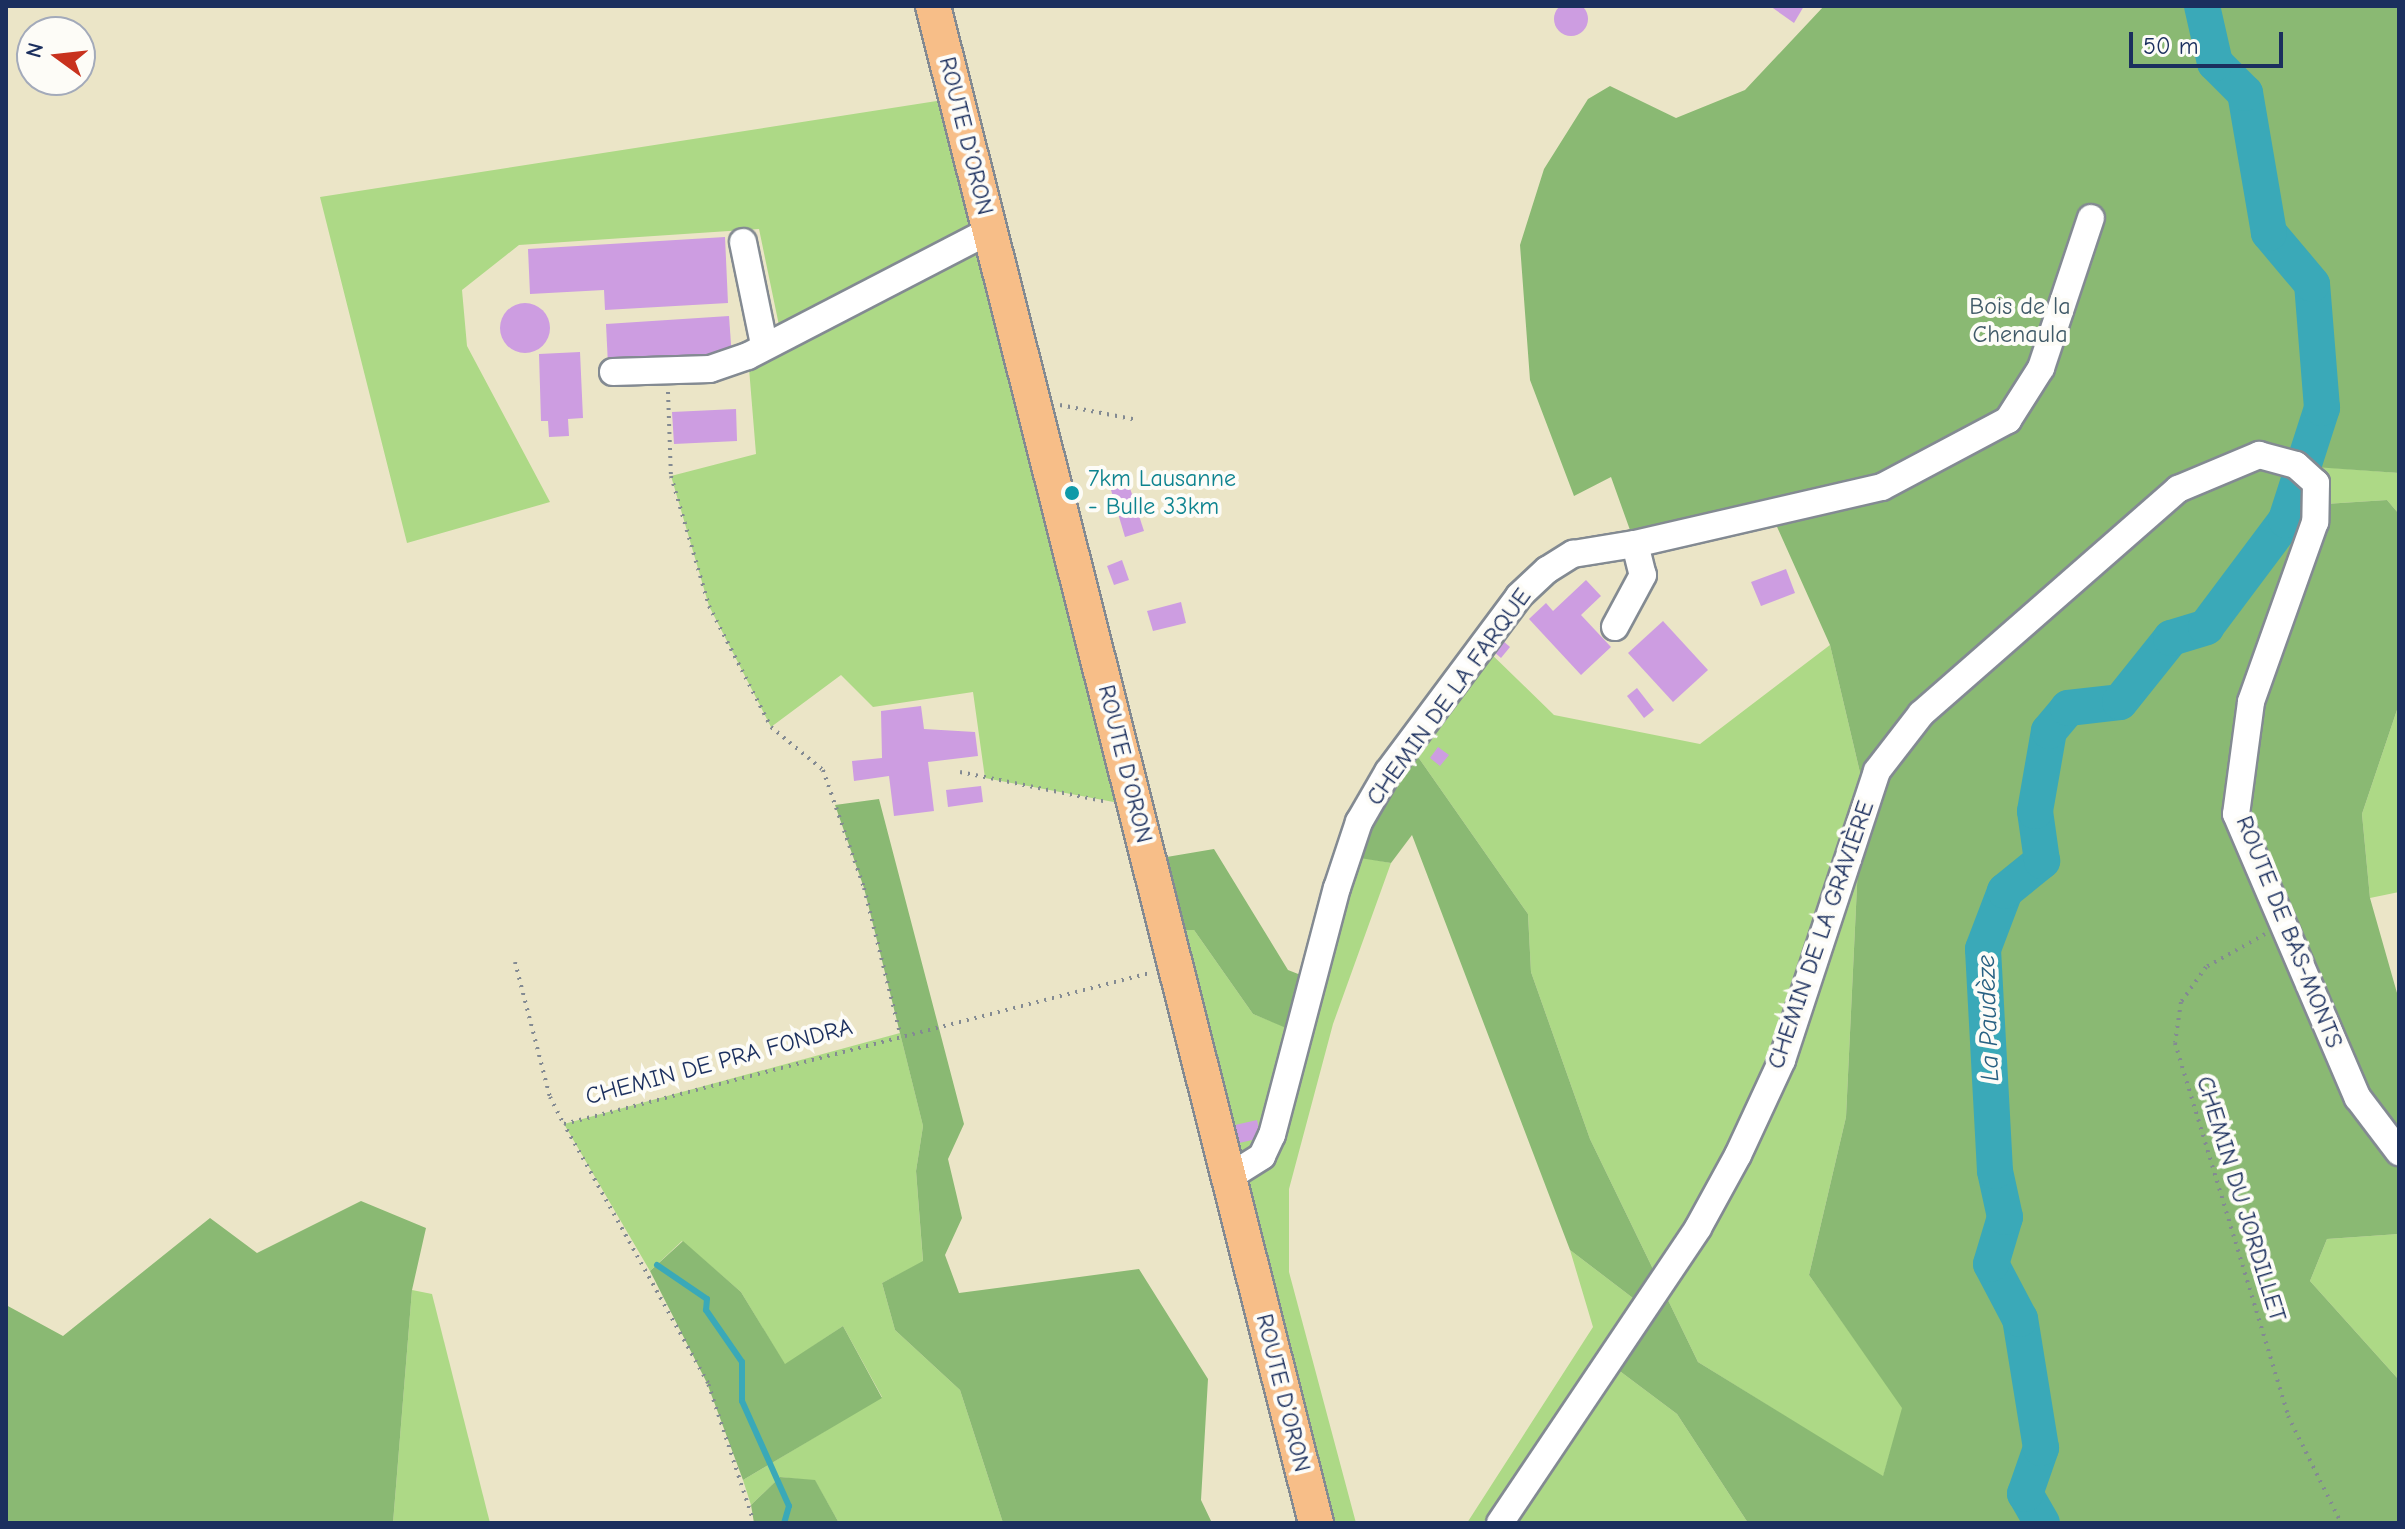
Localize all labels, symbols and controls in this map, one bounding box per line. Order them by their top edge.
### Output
north arrow [16,16,96,96]
scale bar [2133,16,2287,66]
text: 50 m [2143,32,2199,60]
text: N [20,40,49,61]
street label: ROUTE D'ORON [932,54,1000,218]
park label: Bois de la Chenaula [1969,293,2071,349]
place label: 7km Lausanne - Bulle 33km [1088,465,1236,521]
marker: 7km Lausanne - Bulle 33km [1063,484,1081,502]
street label: CHEMIN DE LA FARQUE [1361,583,1537,811]
street label: ROUTE D'ORON [1091,682,1159,846]
street label: CHEMIN DE LA GRAVIÈRE [1762,797,1880,1073]
street label: ROUTE DE BAS-MONTS [2229,812,2349,1052]
water label: La Paudèze [1971,954,2007,1082]
street label: CHEMIN DE PRA FONDRA [582,1013,856,1111]
street label: CHEMIN DU JORDILLET [2190,1073,2292,1325]
street label: ROUTE D'ORON [1249,1311,1317,1475]

